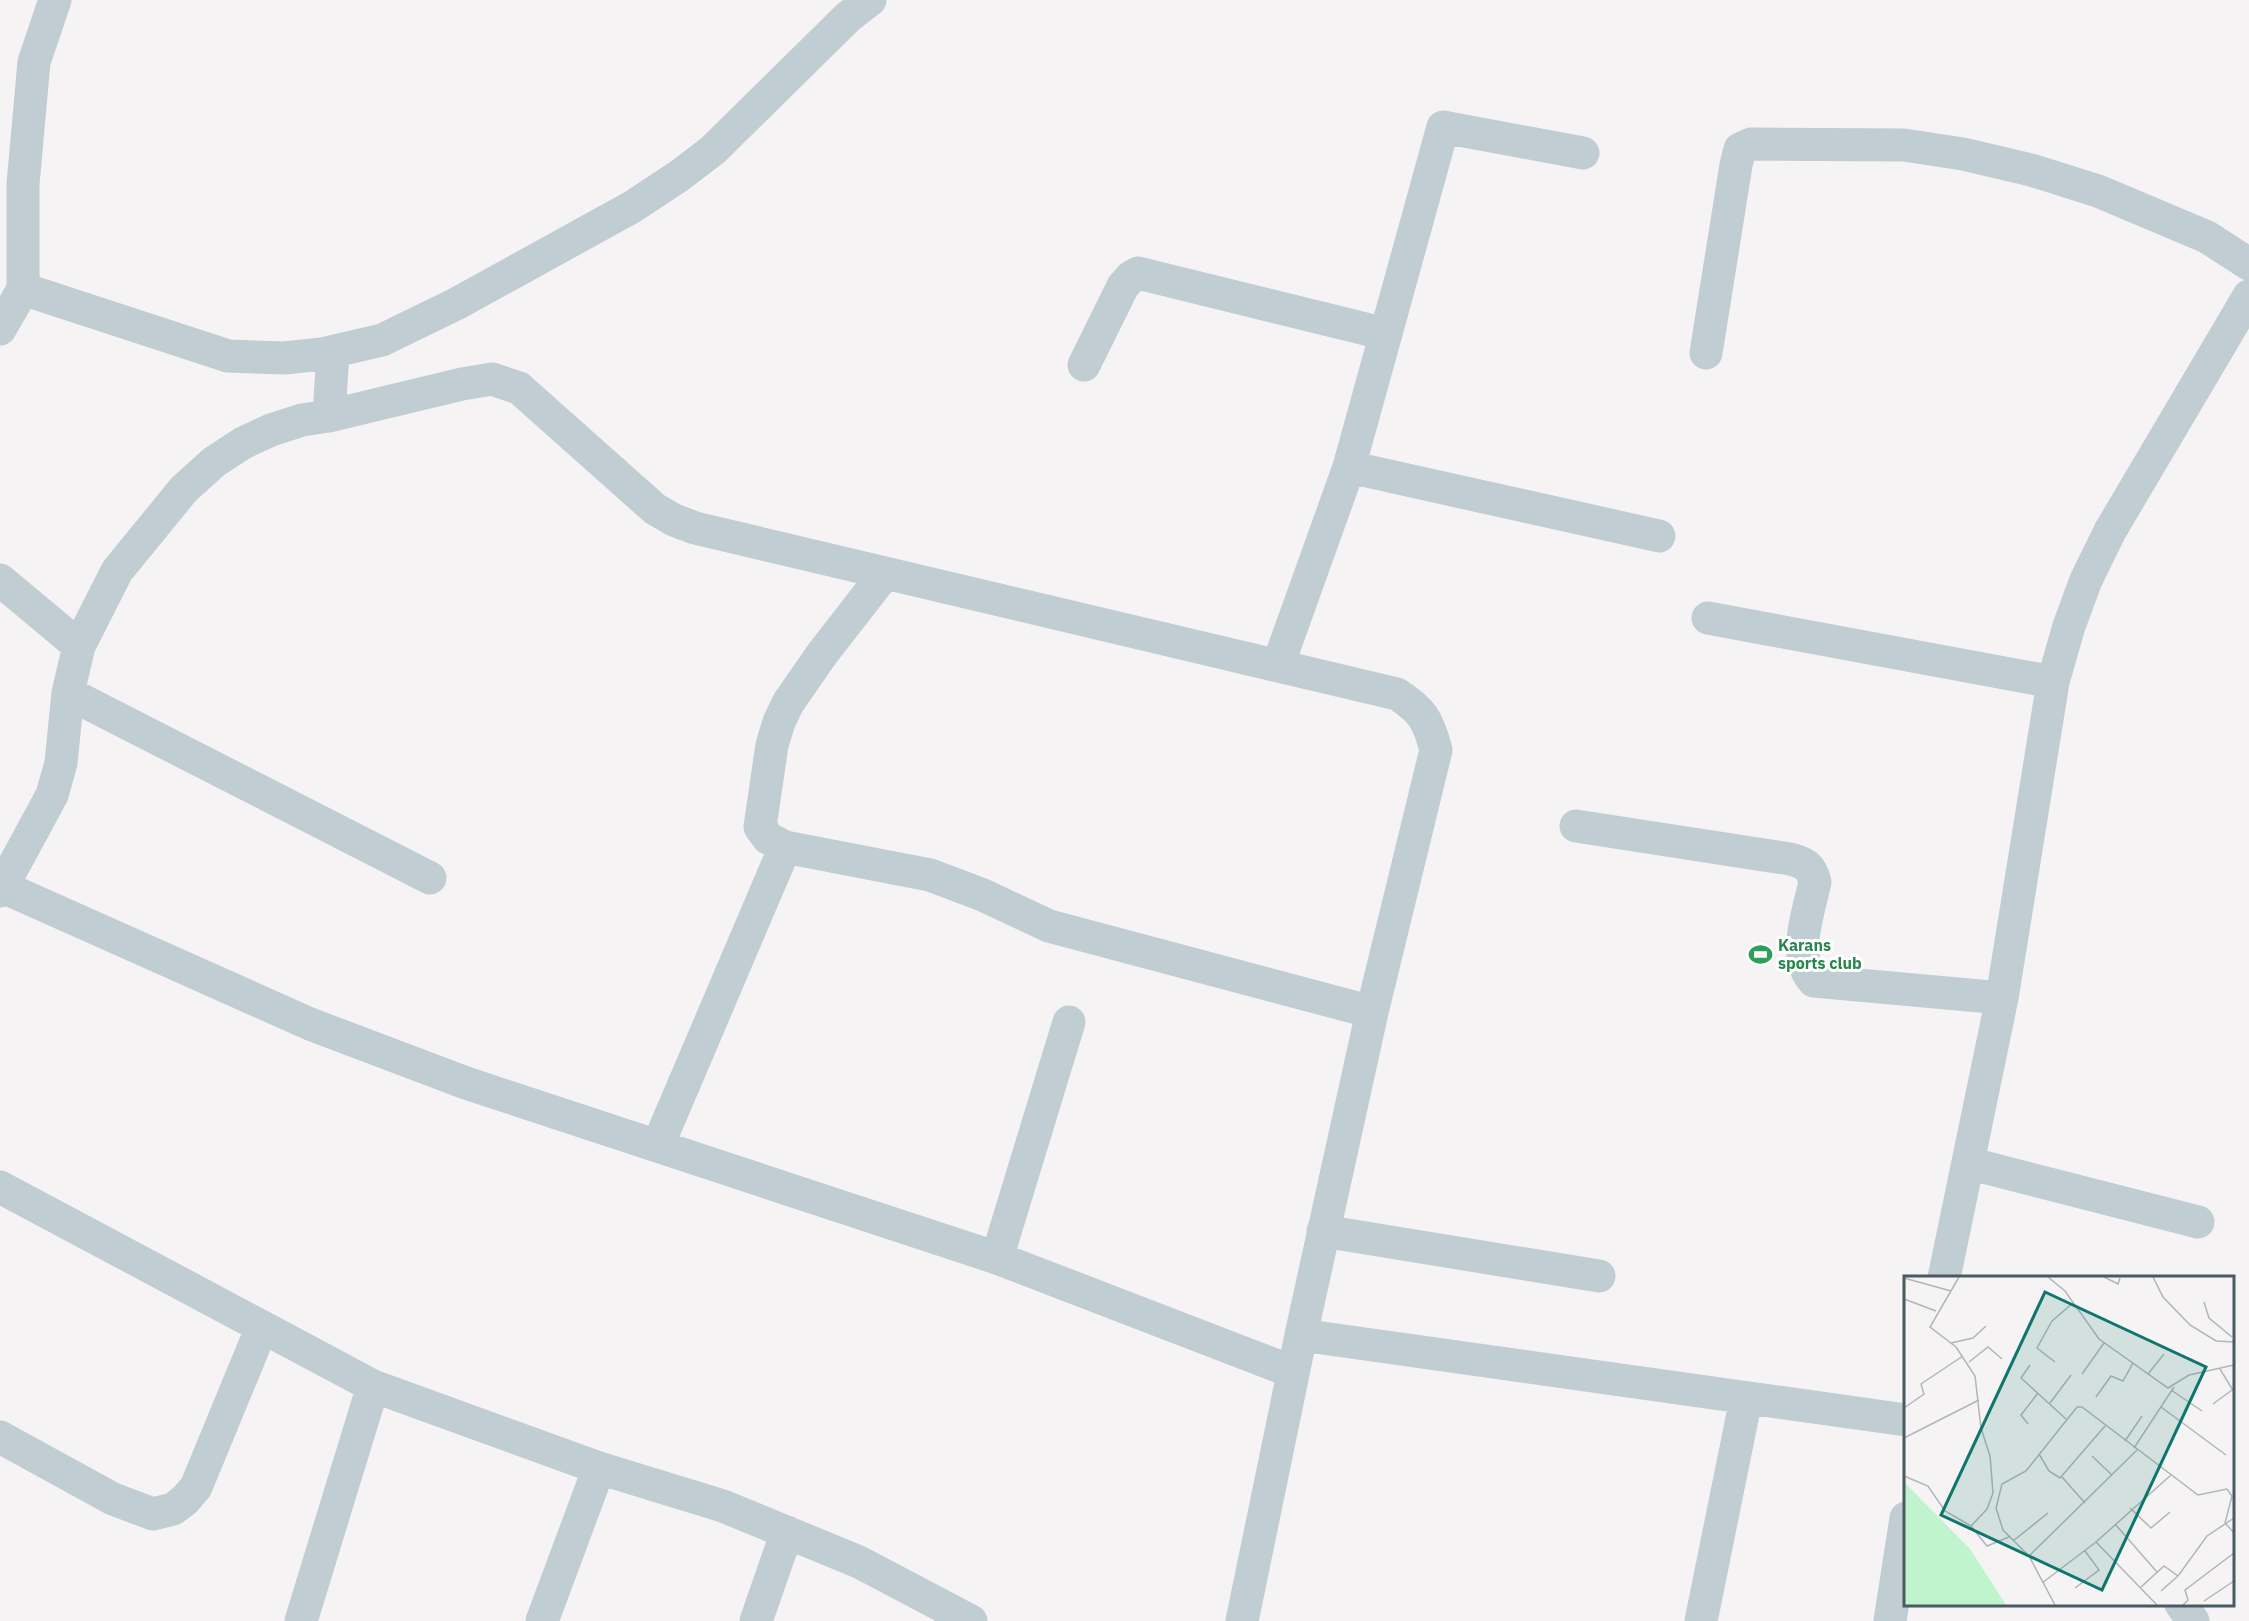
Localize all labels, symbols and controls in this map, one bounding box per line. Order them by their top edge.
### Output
place label: Karans sports club [1778,935,1862,973]
sports icon: Karans sports club [1747,941,1773,967]
inset map [1904,1276,2234,1606]

